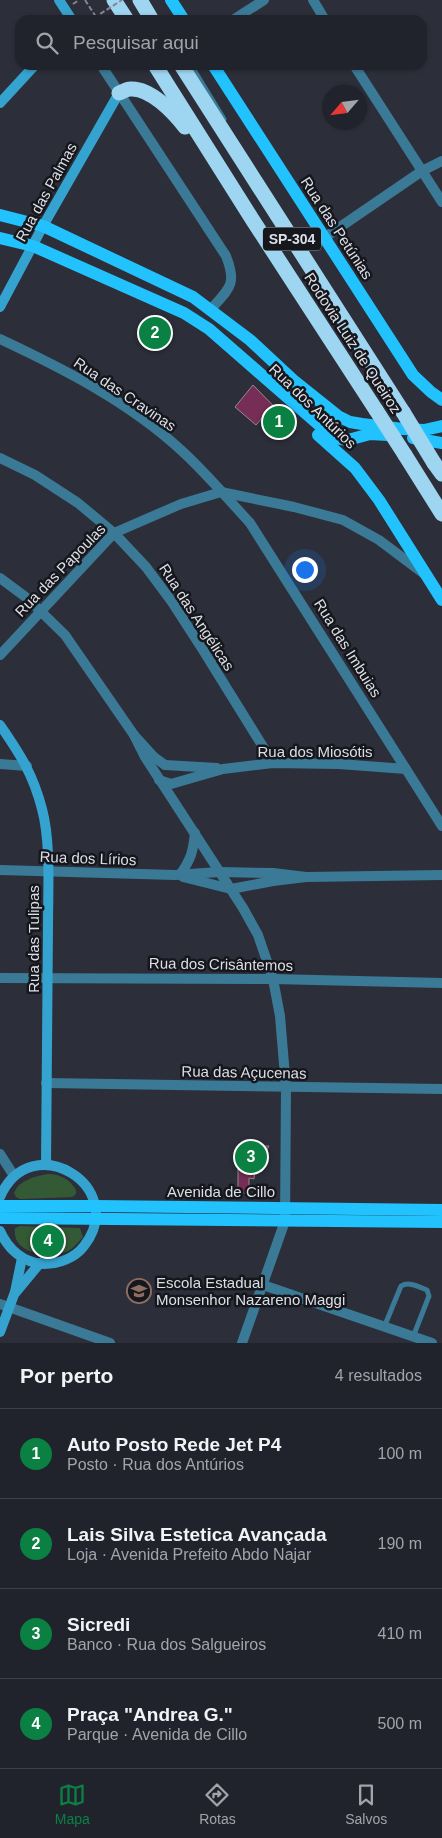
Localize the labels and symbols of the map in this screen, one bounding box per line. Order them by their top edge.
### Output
north arrow [322,85,367,130]
street label: Rua das Palmas [12,140,80,244]
street label: Rua das Petúnias [298,174,376,282]
road number: SP-304 [263,228,321,250]
street label: Rodovia Luiz de Queiroz [301,269,405,417]
pin: 2 [139,314,171,352]
street label: Rua das Cravinas [71,354,179,434]
street label: Rua dos Antúrios [266,360,360,452]
pin: 1 [263,403,295,441]
street label: Rua das Papoulas [11,520,109,620]
your location [292,557,318,583]
street label: Rua das Angélicas [156,560,238,674]
street label: Rua das Imbuias [311,596,385,700]
street label: Rua dos Miosótis [257,743,373,760]
street label: Rua dos Lírios [39,848,137,868]
street label: Rua das Tulipas [25,885,42,993]
street label: Rua dos Crisântemos [149,954,293,974]
street label: Rua das Açucenas [181,1062,307,1082]
pin: 3 [235,1138,267,1176]
street label: Avenida de Cillo [167,1183,275,1200]
pin: 4 [32,1222,64,1260]
place label: Escola Estadual Monsenhor Nazareno Maggi [156,1274,345,1308]
school or university icon: Escola Estadual Monsenhor Nazareno Maggi [126,1278,152,1304]

